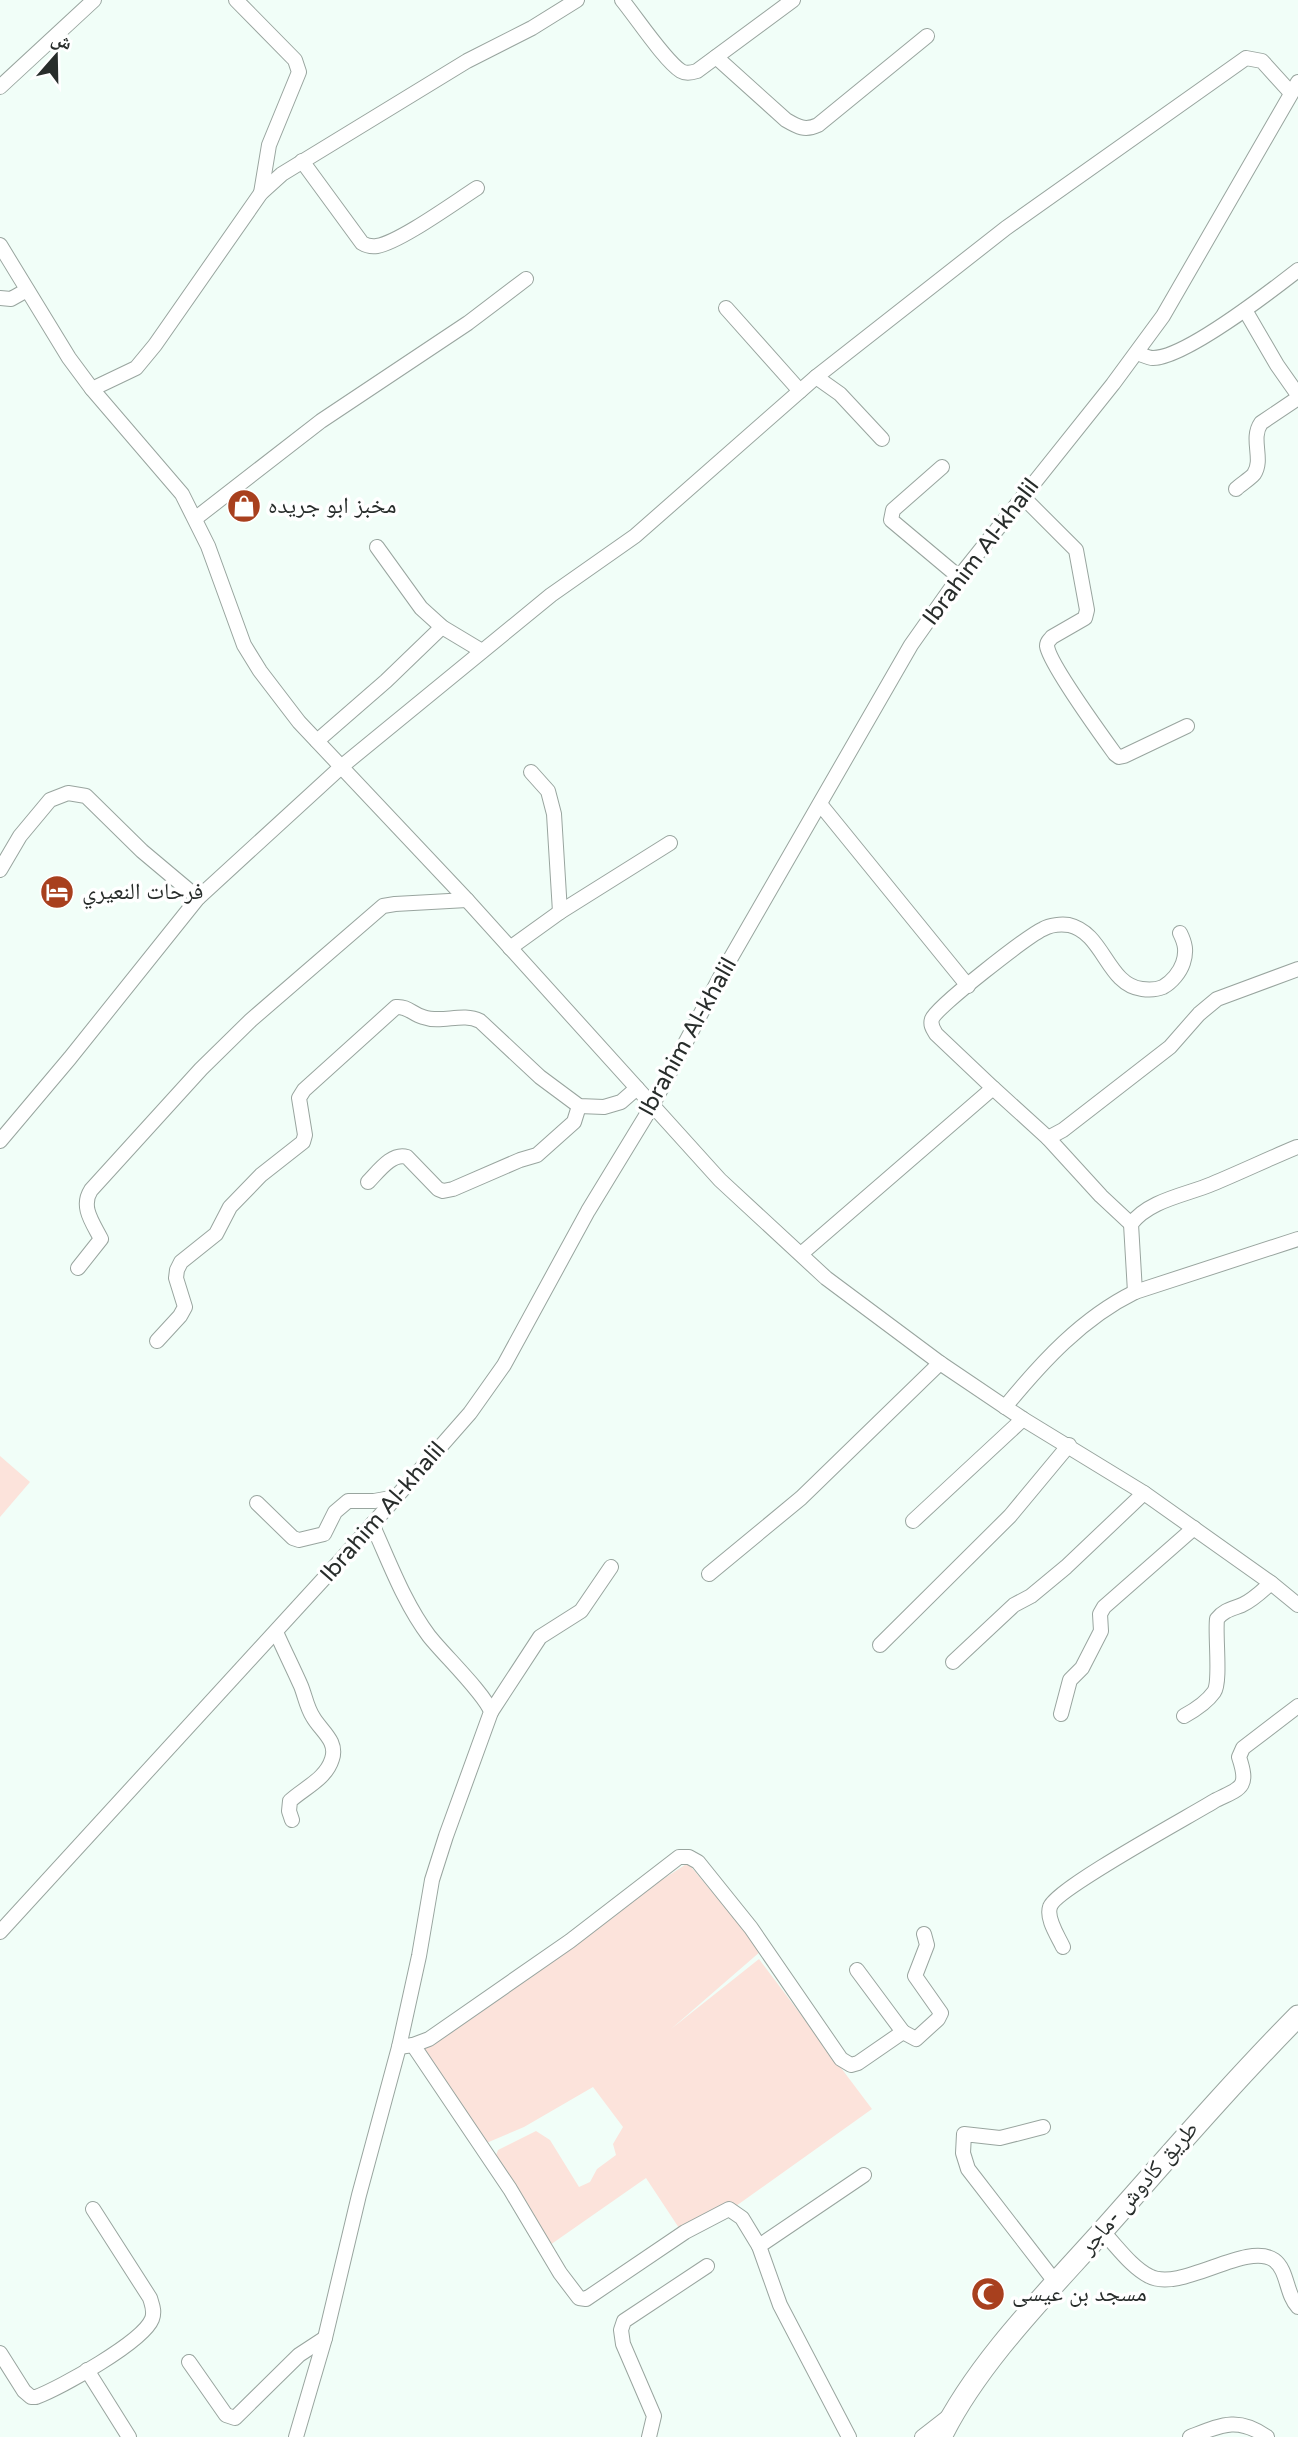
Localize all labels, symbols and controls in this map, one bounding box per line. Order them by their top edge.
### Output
north arrow [21,21,91,91]
text: ش [48,27,75,55]
street label: Ibrahim Al-khalil [917,473,1045,631]
shop icon: مخبز ابو جريده [225,487,263,525]
place label: مخبز ابو جريده [268,492,396,520]
hotel icon: فرحات النعيري [38,873,76,911]
place label: فرحات النعيري [82,878,204,910]
street label: Ibrahim Al-khalil [633,953,743,1121]
street label: Ibrahim Al-khalil [314,1436,452,1588]
street label: طريق كادوش -ماجر [1073,2116,1205,2261]
mosque icon: مسجد بن عيسى [969,2275,1007,2313]
place label: مسجد بن عيسى [1012,2280,1147,2308]

